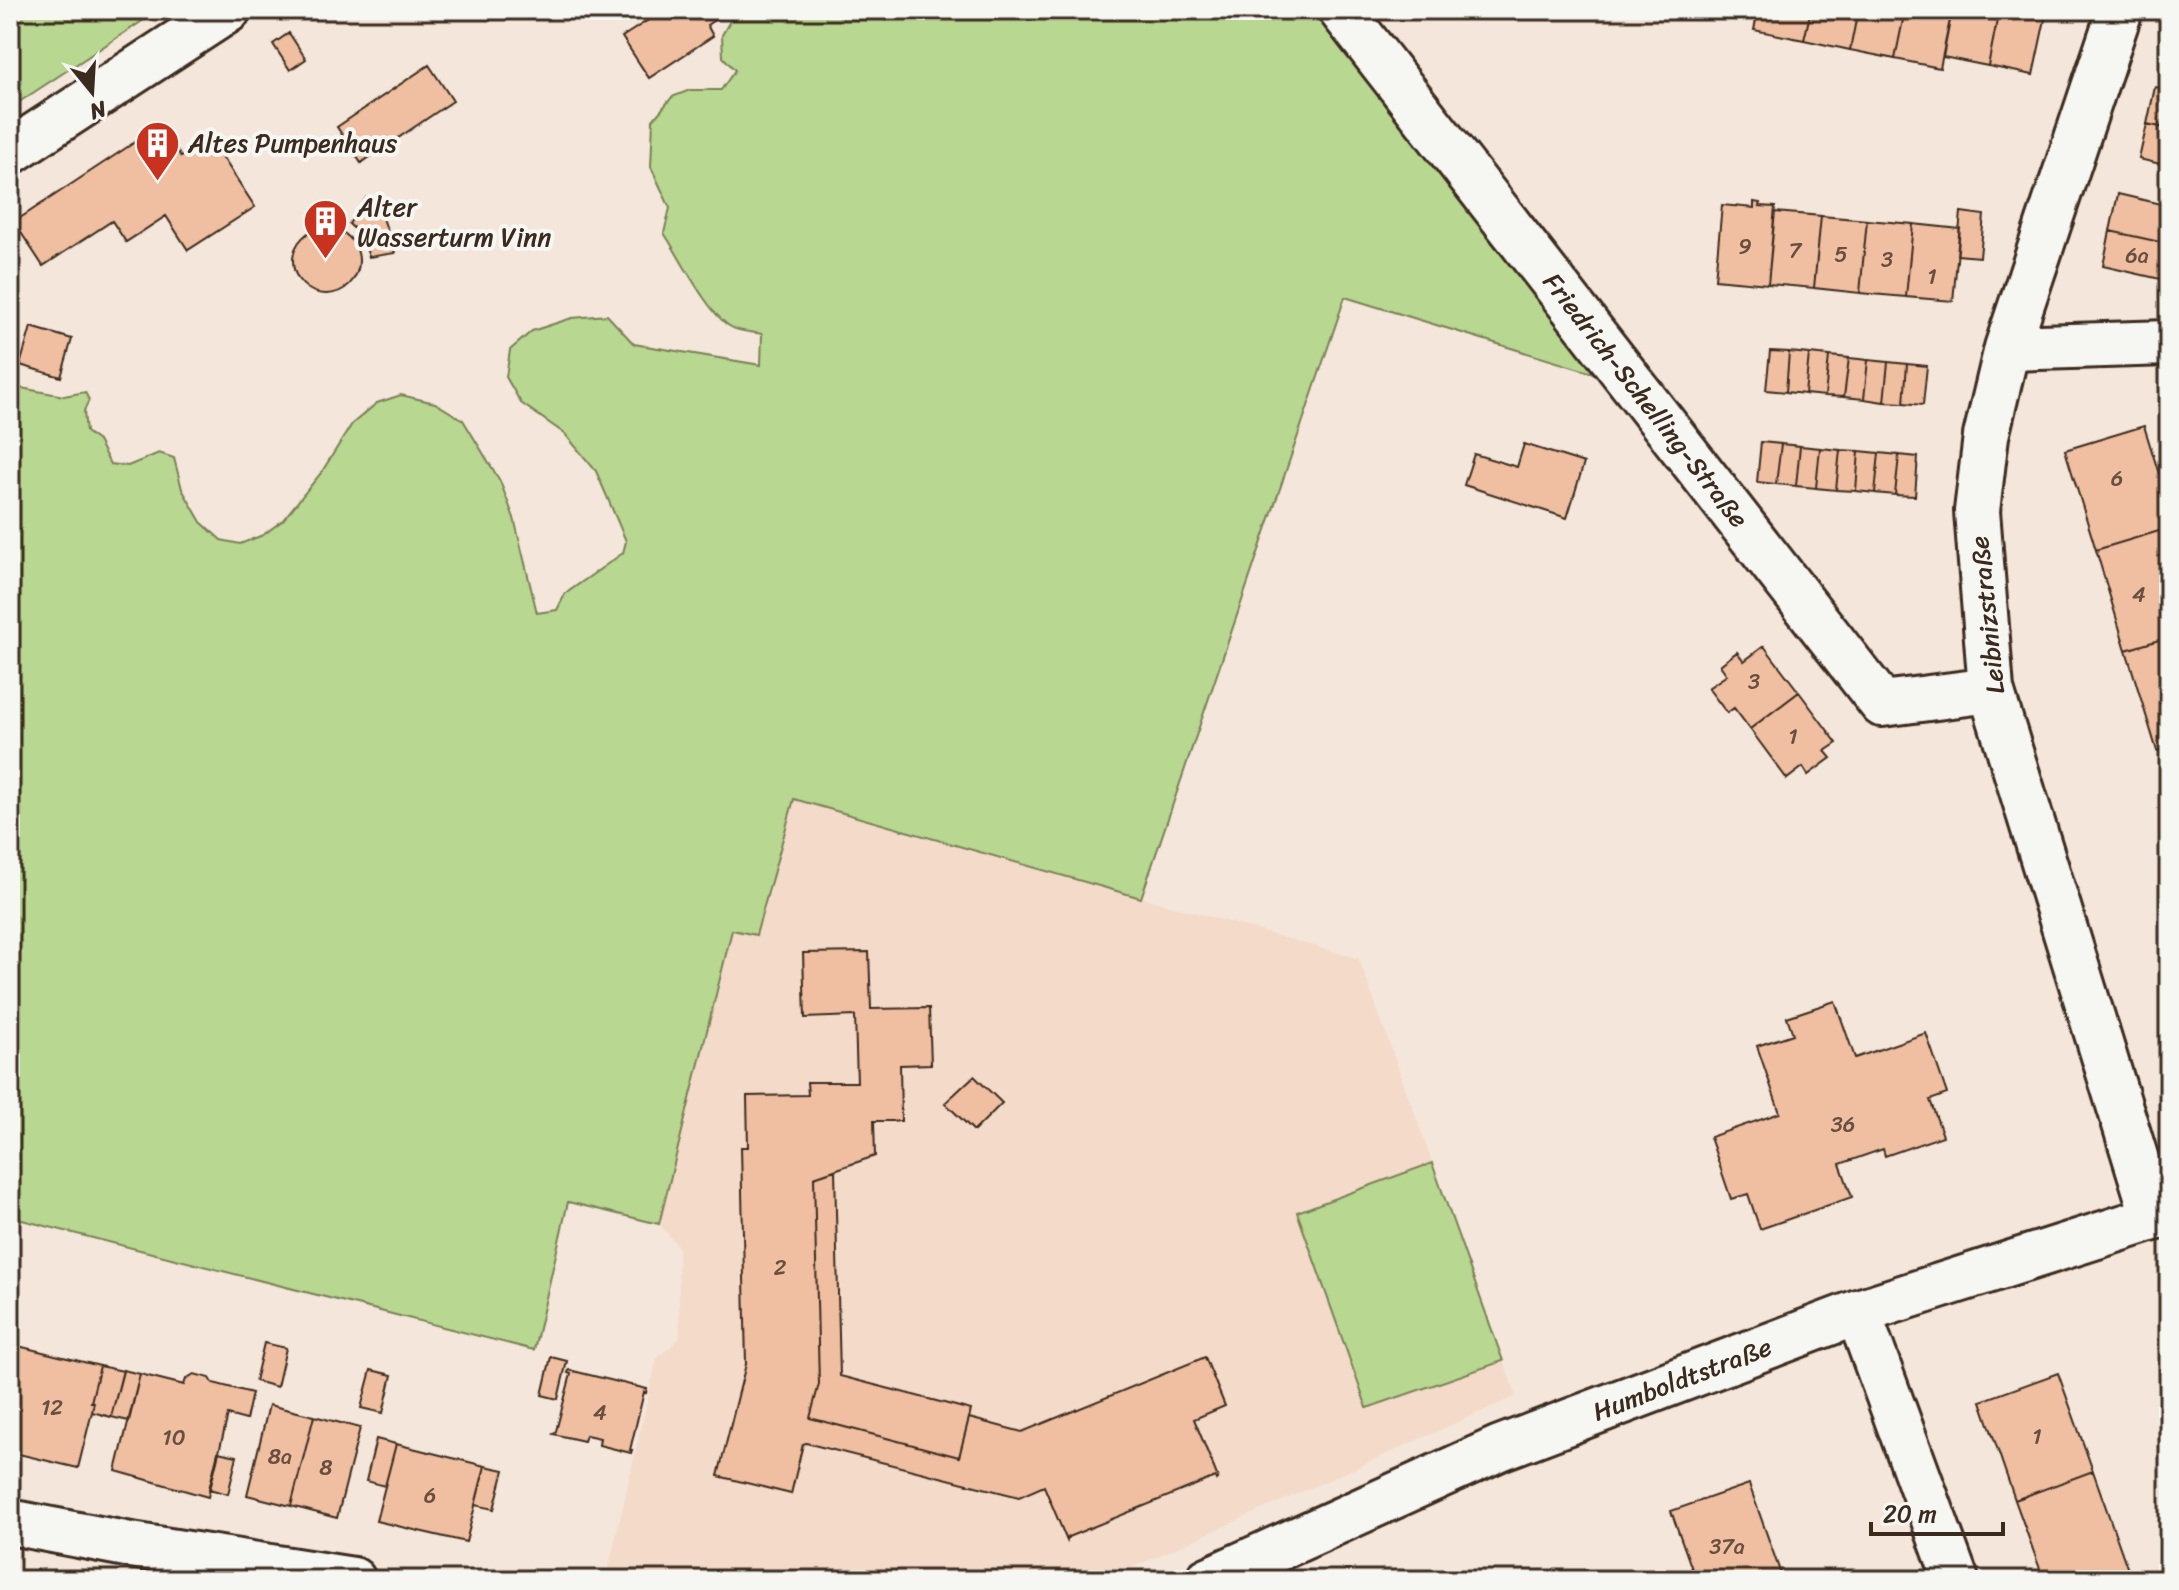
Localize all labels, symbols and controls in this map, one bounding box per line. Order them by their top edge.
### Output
north arrow [52,52,132,132]
text: N [84,89,112,132]
building icon: Altes Pumpenhaus [133,119,181,182]
place label: Altes Pumpenhaus [187,120,397,166]
place label: Alter Wasserturm Vinn [356,184,551,260]
building icon: Alter Wasserturm Vinn [302,198,350,261]
house number: 9 [1738,227,1752,266]
house number: 7 [1789,231,1803,270]
house number: 5 [1834,235,1848,274]
house number: 6a [2125,236,2149,275]
house number: 3 [1881,240,1893,279]
house number: 1 [1927,257,1937,296]
street label: Friedrich-Schelling-Straße [1531,262,1761,538]
house number: 6 [2111,459,2123,498]
street label: Leibnizstraße [1956,534,2018,696]
house number: 4 [2132,575,2146,614]
house number: 3 [1748,662,1760,701]
house number: 1 [1788,717,1798,756]
house number: 36 [1831,1105,1855,1144]
house number: 2 [774,1248,787,1287]
street label: Humboldtstraße [1586,1324,1778,1434]
house number: 12 [41,1388,63,1427]
house number: 4 [593,1393,607,1432]
house number: 1 [2032,1417,2042,1456]
house number: 10 [162,1418,186,1457]
house number: 8a [268,1437,292,1476]
house number: 8 [319,1448,333,1487]
house number: 6 [424,1476,436,1515]
scale bar [1871,1486,2003,1536]
text: 20 m [1883,1493,1937,1535]
house number: 37a [1709,1527,1745,1566]

